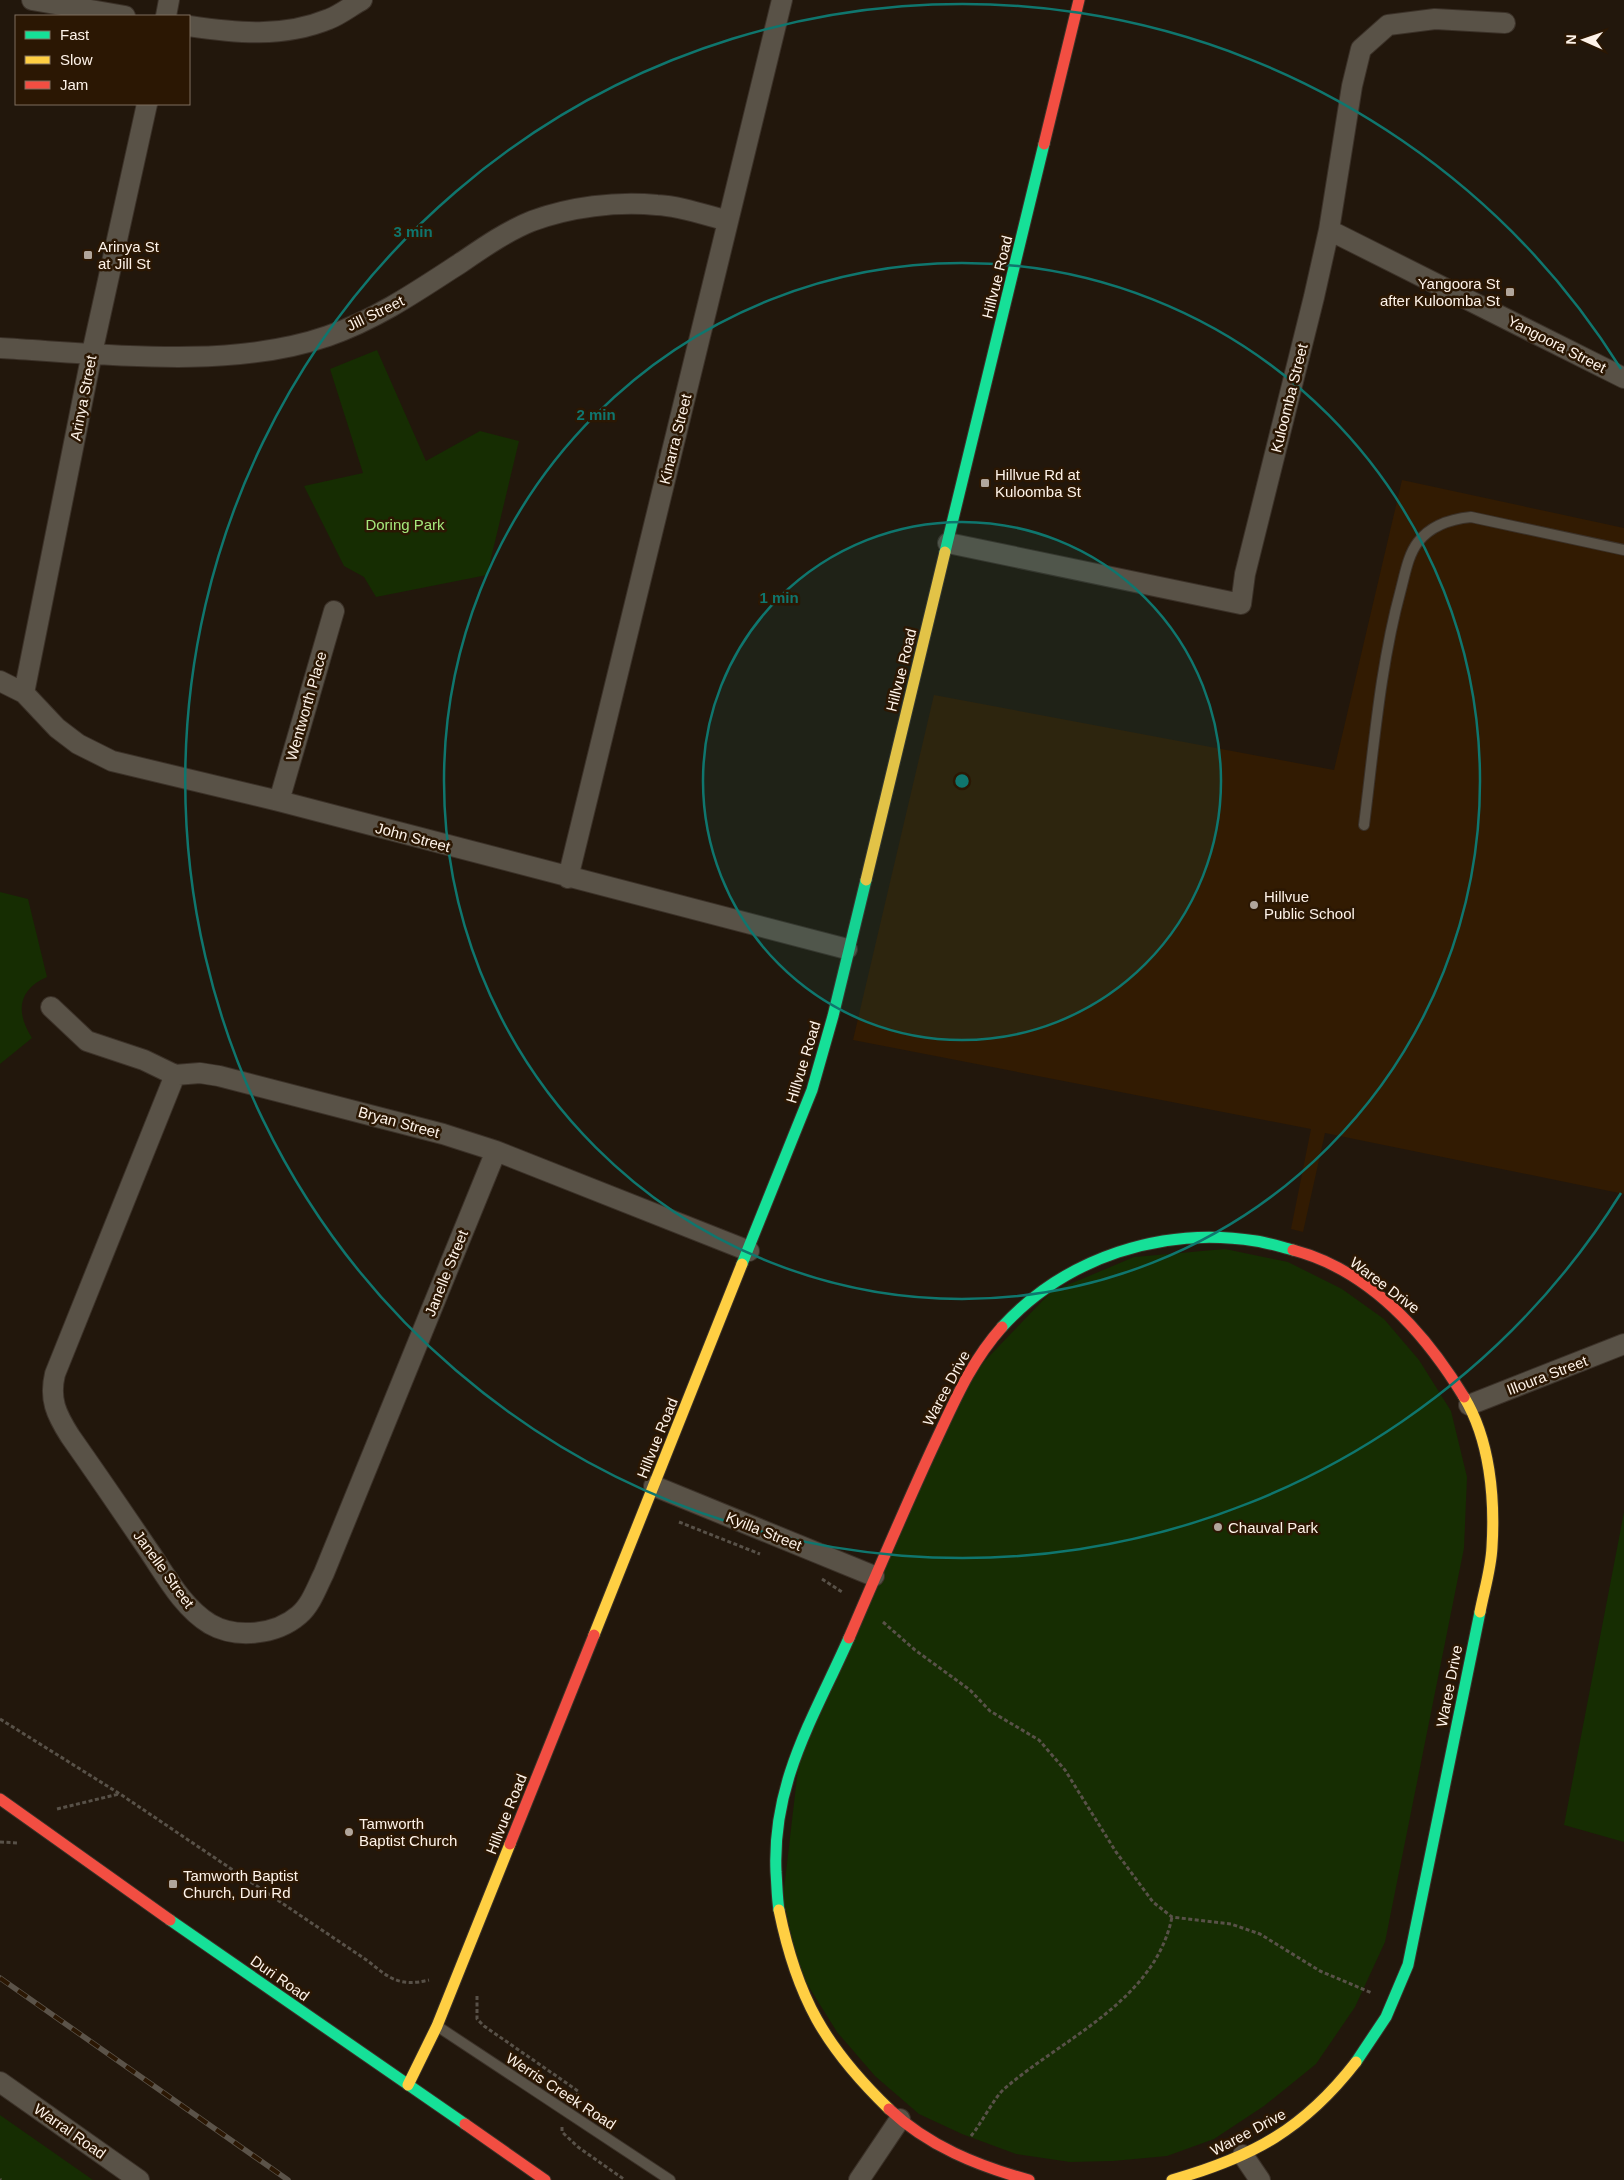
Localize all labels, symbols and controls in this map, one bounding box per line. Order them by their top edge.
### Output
legend [15,15,190,105]
north arrow [1559,15,1609,65]
text: Fast [60,26,90,43]
text: N [1563,34,1579,45]
text: Slow [60,51,93,68]
text: Jam [60,76,88,93]
text: 3 min [393,223,433,240]
street label: Hillvue Road [978,234,1016,320]
place label: Arinya St at Jill St [98,238,160,272]
marker: Arinya St at Jill St [82,249,94,261]
place label: Yangoora St after Kuloomba St [1380,275,1501,309]
marker: Yangoora St after Kuloomba St [1504,286,1516,298]
street label: Jill Street [344,291,407,334]
street label: Yangoora Street [1505,312,1610,376]
street label: Kuloomba Street [1267,341,1311,454]
street label: Arinya Street [66,353,100,442]
street label: Kinarra Street [656,391,695,486]
text: 2 min [576,406,616,423]
place label: Hillvue Rd at Kuloomba St [995,466,1082,500]
marker: Hillvue Rd at Kuloomba St [979,477,991,489]
park label: Doring Park [365,516,445,533]
text: 1 min [759,589,799,606]
street label: Hillvue Road [882,627,920,713]
street label: Wentworth Place [282,649,330,763]
centre of rings [953,772,971,790]
street label: John Street [374,819,453,855]
place label: Hillvue Public School [1264,888,1355,922]
marker: Hillvue Public School [1248,899,1260,911]
street label: Hillvue Road [782,1019,824,1105]
street label: Bryan Street [357,1103,442,1141]
street label: Janelle Street [421,1227,471,1319]
street label: Waree Drive [1347,1253,1423,1317]
street label: Waree Drive [919,1347,973,1429]
street label: Illoura Street [1504,1352,1591,1398]
street label: Hillvue Road [633,1395,681,1481]
street label: Kyilla Street [724,1508,805,1554]
place label: Chauval Park [1228,1519,1319,1536]
marker: Chauval Park [1212,1521,1224,1533]
street label: Janelle Street [130,1527,198,1612]
street label: Waree Drive [1433,1644,1465,1728]
street label: Hillvue Road [482,1771,530,1857]
place label: Tamworth Baptist Church [359,1815,457,1849]
marker: Tamworth Baptist Church [343,1826,355,1838]
place label: Tamworth Baptist Church, Duri Rd [183,1867,299,1901]
marker: Tamworth Baptist Church, Duri Rd [167,1878,179,1890]
street label: Duri Road [247,1952,313,2004]
street label: Werris Creek Road [503,2049,619,2133]
street label: Warral Road [31,2100,109,2162]
street label: Waree Drive [1207,2105,1289,2159]

